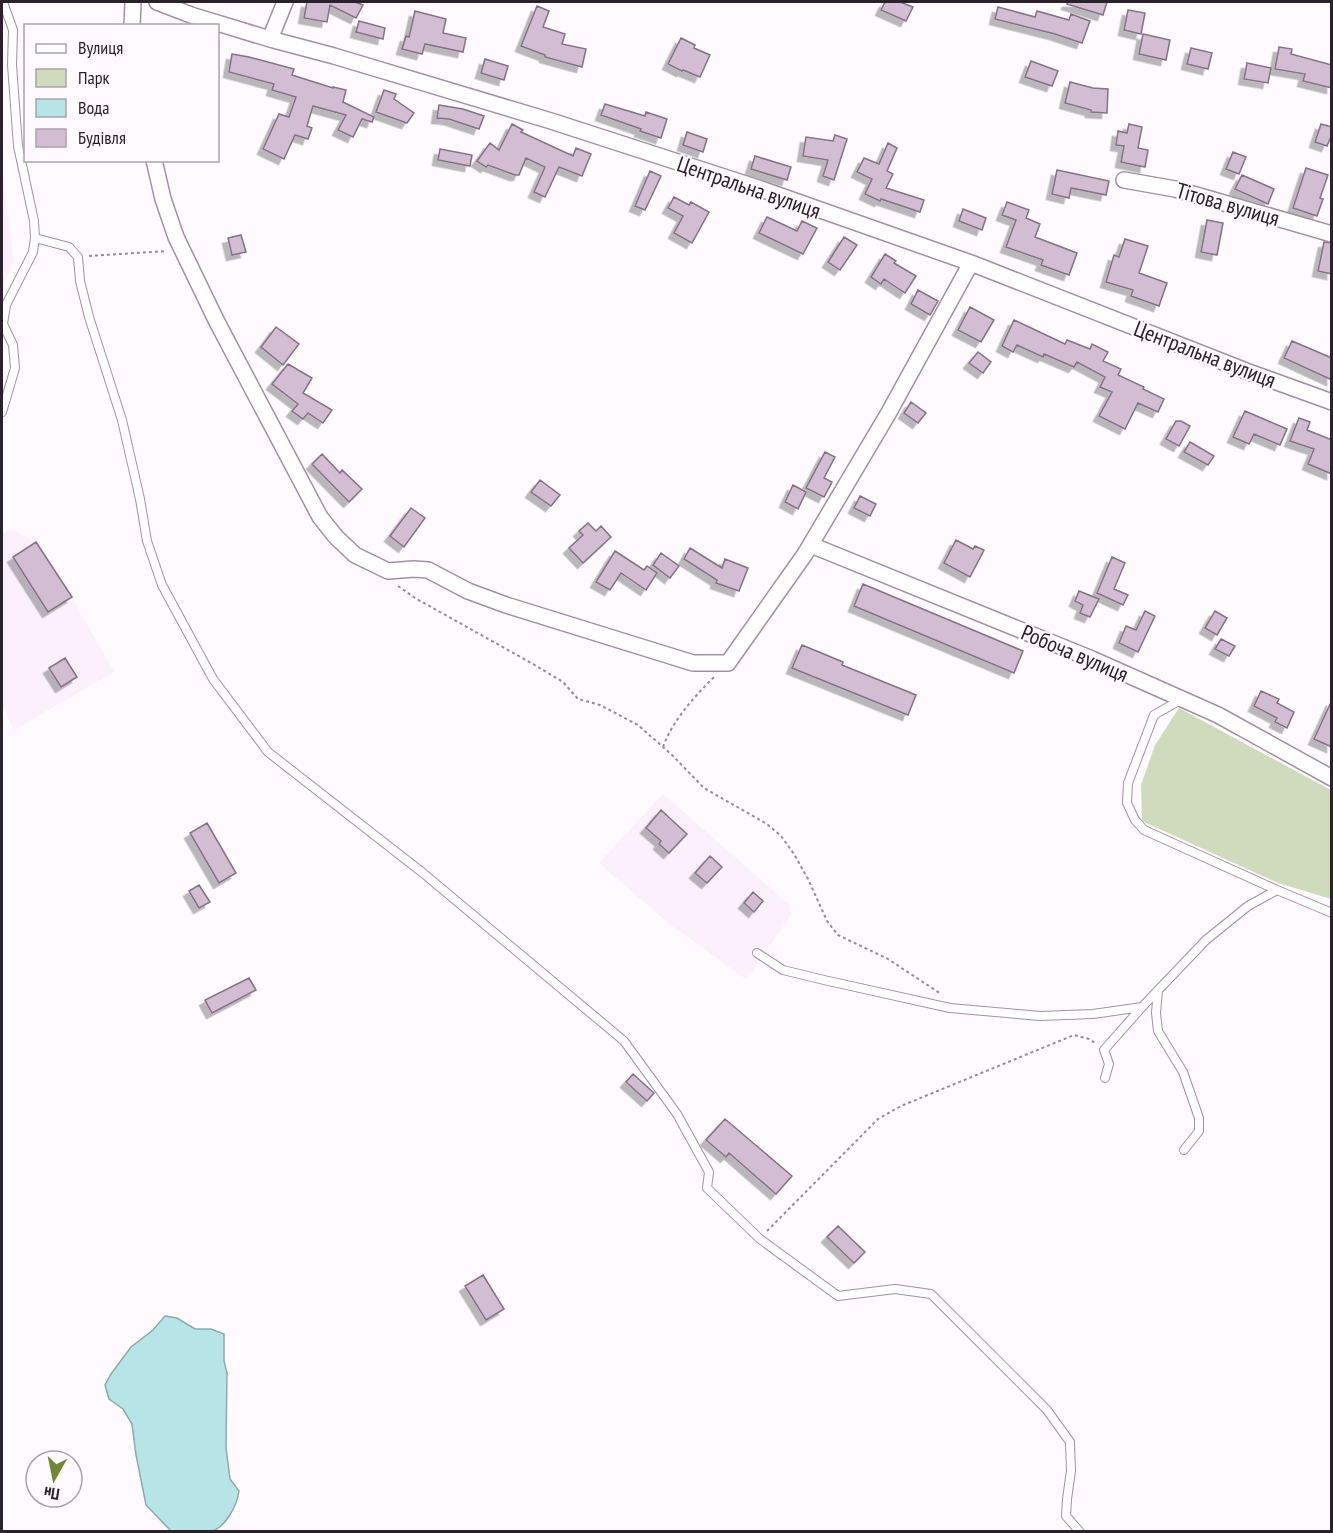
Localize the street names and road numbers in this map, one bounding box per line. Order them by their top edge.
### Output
street label: Центральна вулиця [674,149,824,225]
street label: Тітова вулиця [1173,176,1283,232]
street label: Центральна вулиця [1130,314,1280,394]
street label: Робоча вулиця [1017,618,1133,688]

